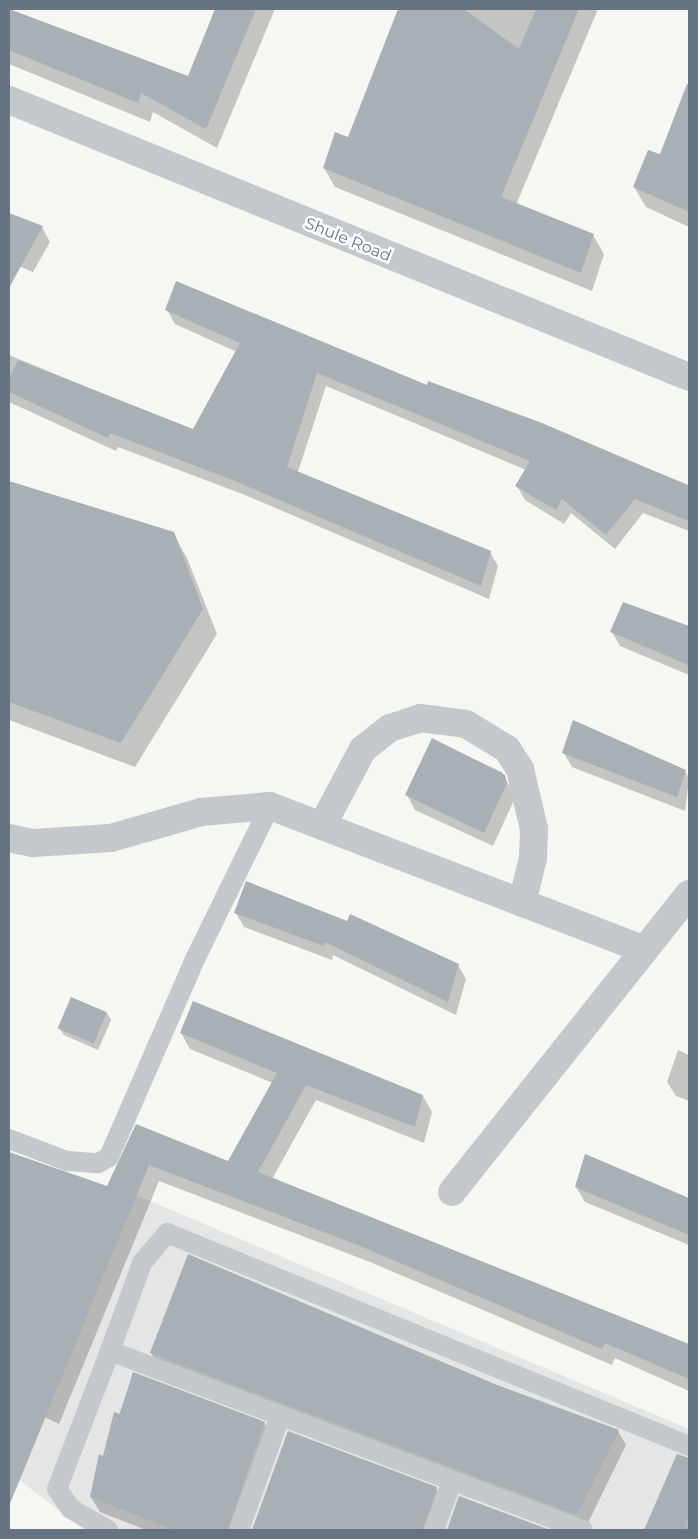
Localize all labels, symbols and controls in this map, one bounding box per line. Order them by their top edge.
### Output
street label: Shule Road [302,214,394,266]

